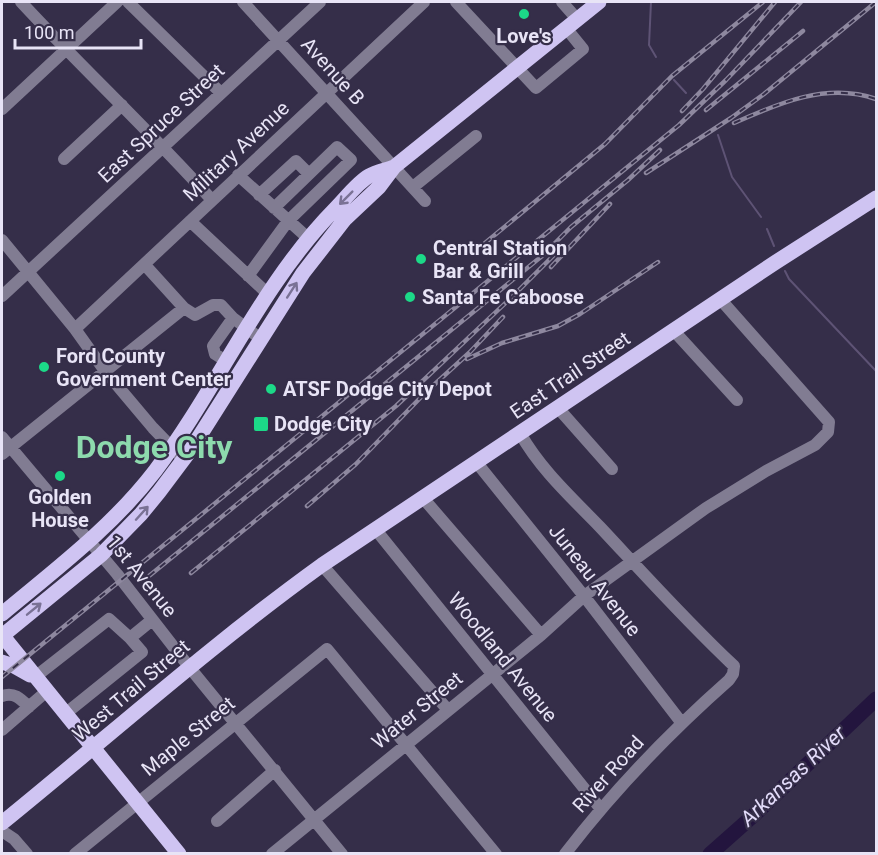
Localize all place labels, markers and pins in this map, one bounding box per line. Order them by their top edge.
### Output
marker: Love's [517,7,531,21]
place label: Love's [496,24,552,48]
place label: Central Station Bar & Grill [433,236,567,283]
marker: Central Station Bar & Grill [414,252,428,266]
place label: Santa Fe Caboose [422,285,584,309]
marker: Santa Fe Caboose [403,290,417,304]
place label: Ford County Government Center [56,344,232,391]
marker: Ford County Government Center [37,360,51,374]
place label: ATSF Dodge City Depot [283,377,492,401]
marker: ATSF Dodge City Depot [264,382,278,396]
place label: Dodge City [274,412,373,436]
marker: Dodge City [252,415,270,433]
marker: Golden House [53,469,67,483]
place label: Golden House [28,485,92,532]

